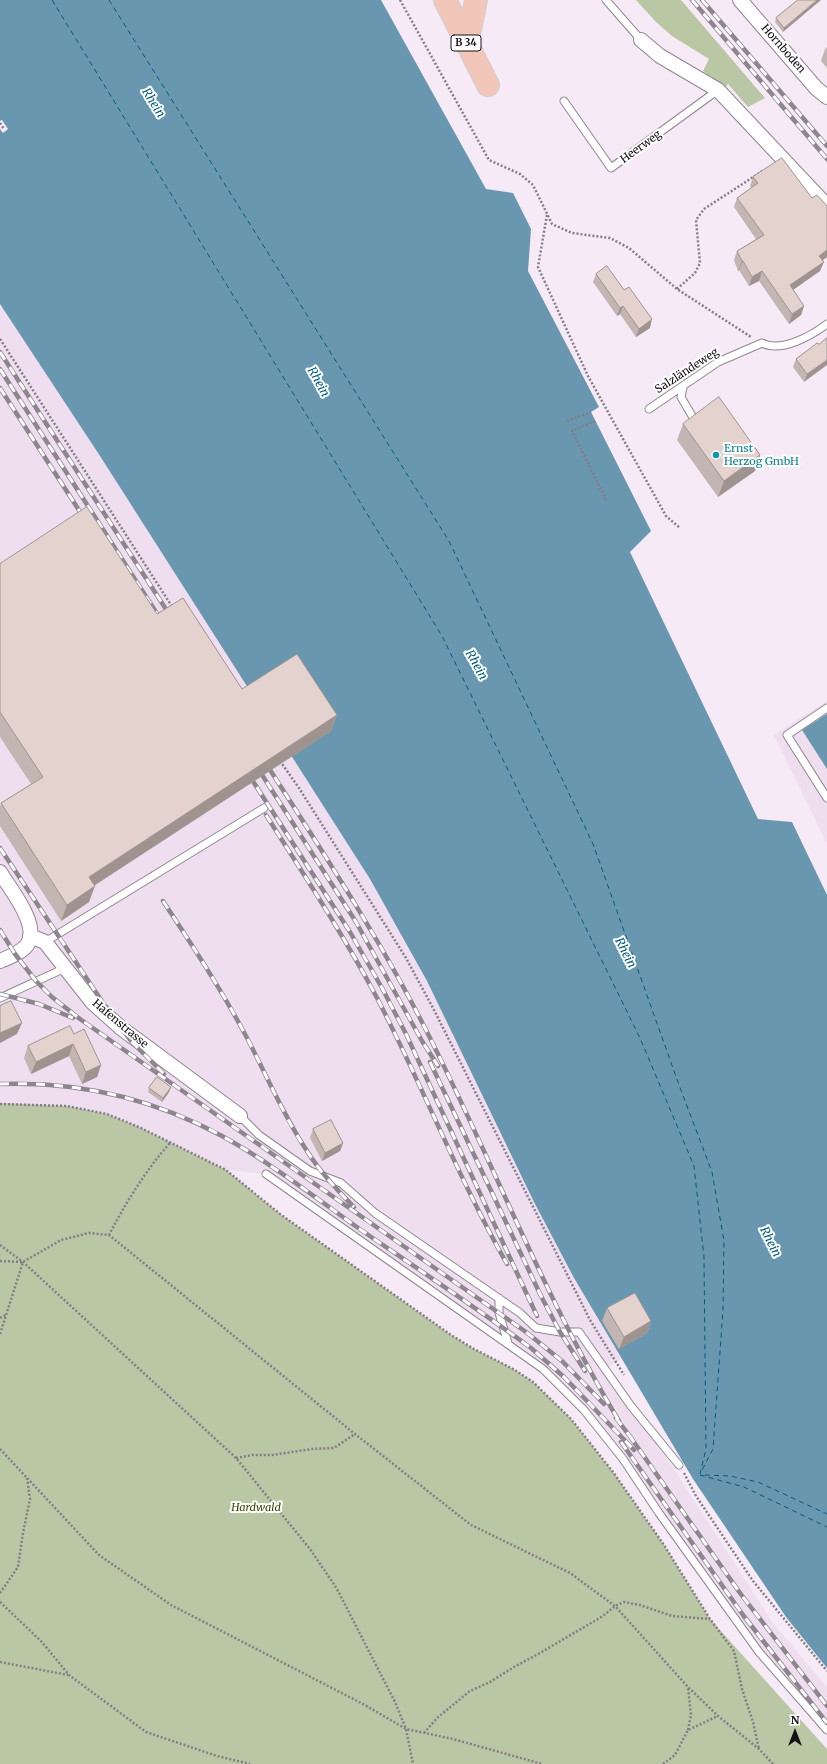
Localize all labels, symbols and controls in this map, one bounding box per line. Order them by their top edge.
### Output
street label: Hornboden [758,22,808,76]
road number: B 34 [451,35,481,51]
water label: Rhein [138,86,168,120]
street label: Heerweg [618,128,664,166]
street label: Salzländeweg [653,346,721,396]
water label: Rhein [304,365,332,399]
place label: Ernst Herzog GmbH [724,442,799,468]
marker: Ernst Herzog GmbH [711,450,721,460]
water label: Rhein [462,648,490,682]
water label: Rhein [611,936,639,970]
street label: Hafenstrasse [89,997,151,1051]
water label: Rhein [756,1225,784,1259]
park label: Hardwald [231,1501,281,1515]
north arrow [775,1712,815,1752]
text: N [791,1713,799,1727]

